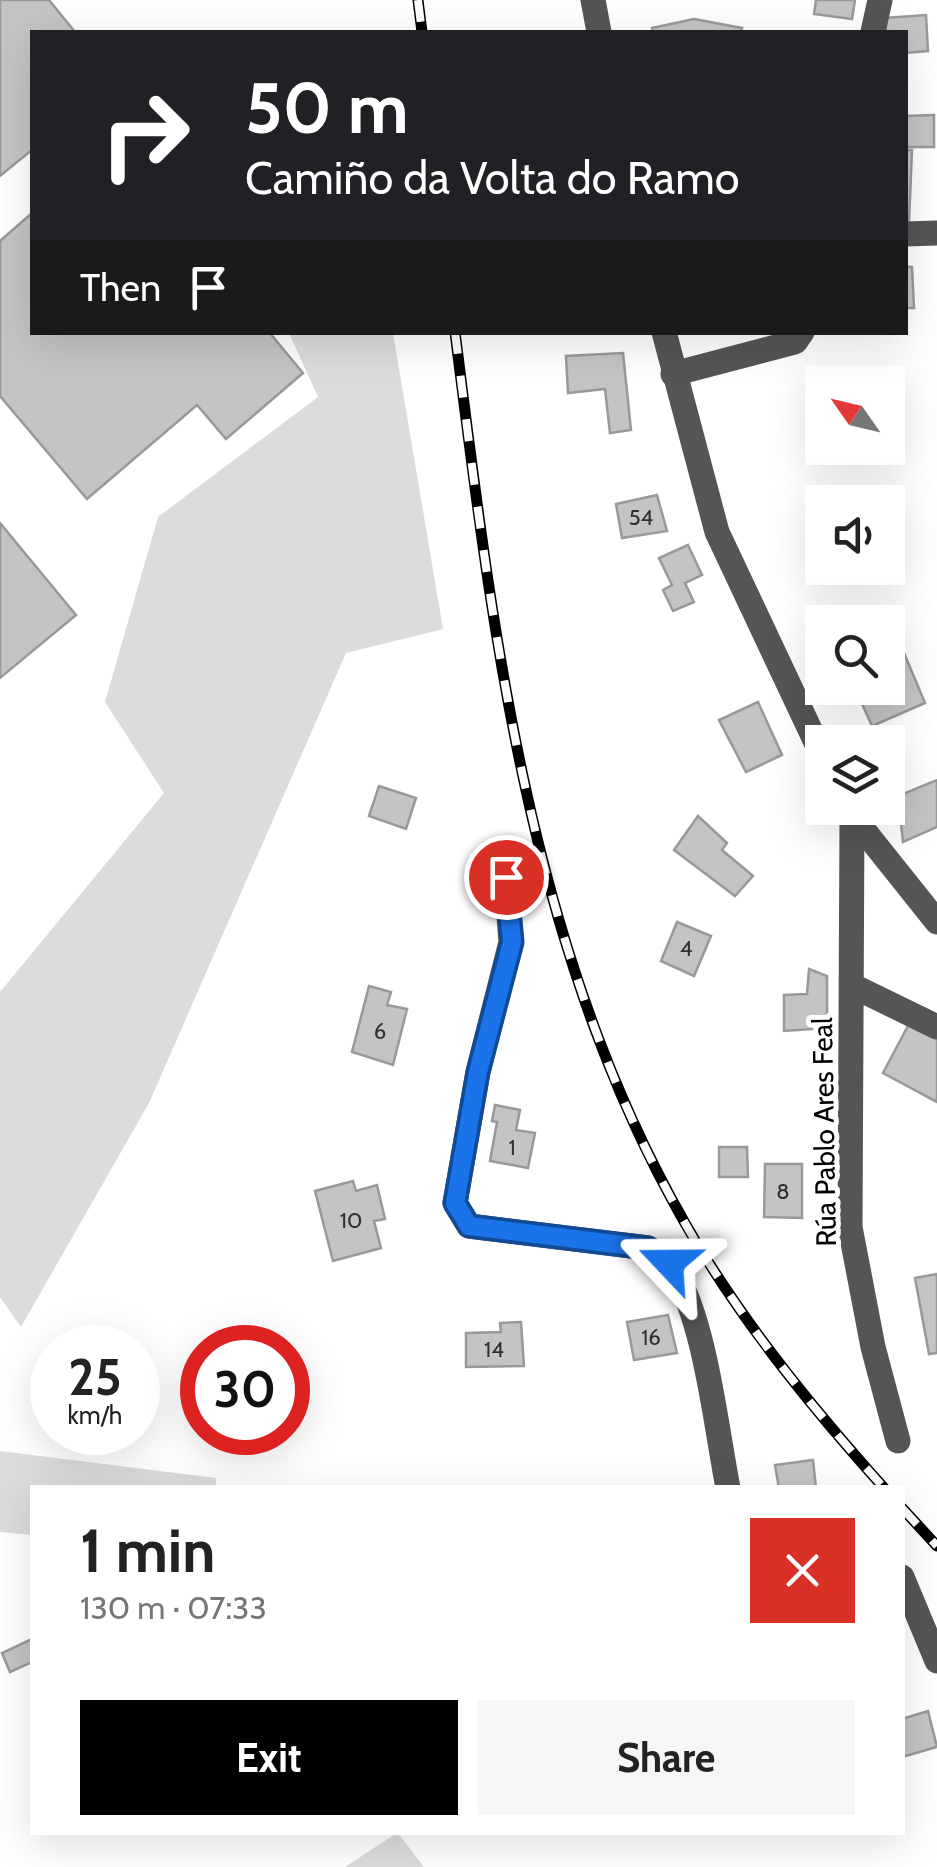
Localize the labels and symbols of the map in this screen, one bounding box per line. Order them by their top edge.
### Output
north arrow [805,365,905,465]
house number: 54 [629,504,654,531]
pin [464,835,549,920]
house number: 4 [680,935,693,962]
street label: Rúa Pablo Ares Feal [805,1017,843,1247]
house number: 6 [374,1018,386,1045]
house number: 1 [508,1134,516,1161]
house number: 8 [776,1178,790,1205]
house number: 10 [340,1207,362,1234]
position arrow [617,1211,721,1315]
house number: 16 [641,1324,661,1351]
speed limit sign: 30 [180,1325,310,1455]
house number: 14 [484,1336,504,1363]

